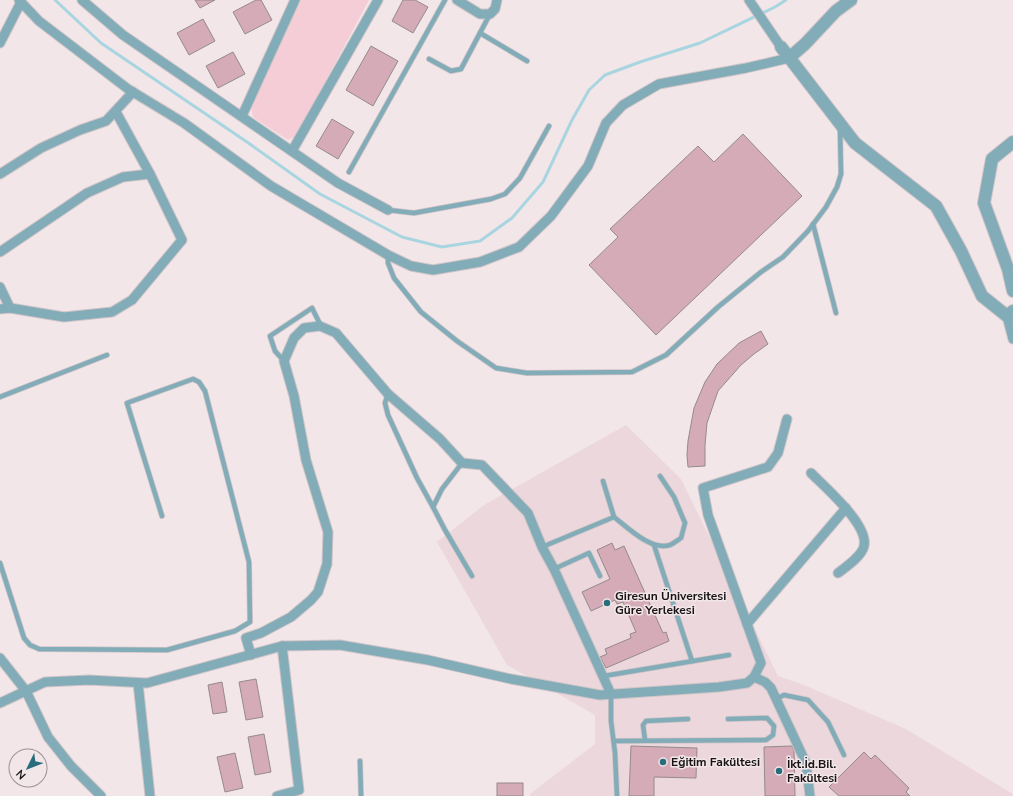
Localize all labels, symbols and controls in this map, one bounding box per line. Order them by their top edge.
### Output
place label: Giresun Üniversitesi Güre Yerlekesi [615,588,726,618]
marker: Giresun Üniversitesi Güre Yerlekesi [602,598,612,608]
north arrow [8,748,48,788]
place label: Eğitim Fakültesi [671,754,760,770]
place label: İkt.İd.Bil. Fakültesi [787,756,837,786]
marker: Eğitim Fakültesi [658,757,668,767]
text: N [13,766,29,783]
marker: İkt.İd.Bil. Fakültesi [774,766,784,776]

